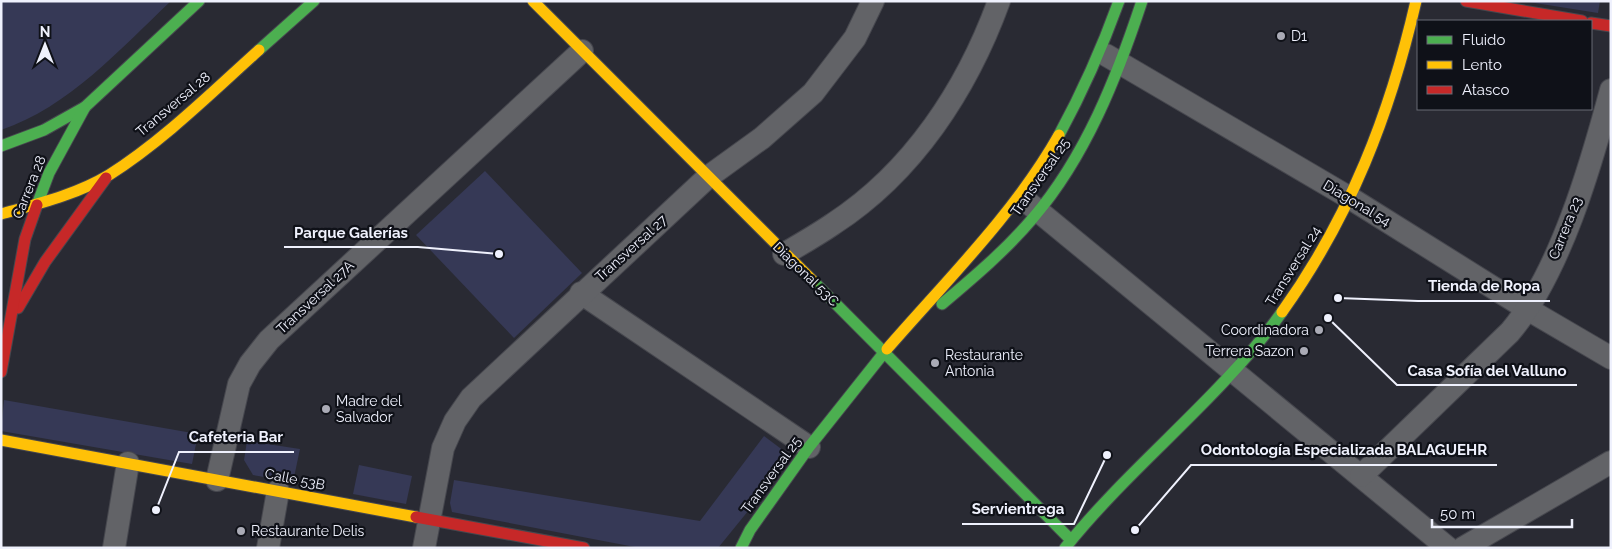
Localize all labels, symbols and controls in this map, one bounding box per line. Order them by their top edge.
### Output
north arrow [20,20,70,70]
legend [1417,20,1592,110]
text: N [40,24,50,40]
place label: D1 [1291,28,1307,44]
marker: D1 [1275,30,1287,42]
text: Fluido [1462,31,1505,49]
text: Lento [1462,56,1502,74]
street label: Transversal 28 [133,68,213,140]
text: Atasco [1462,81,1509,99]
street label: Transversal 25 [1007,135,1073,219]
street label: Carrera 28 [9,153,49,221]
street label: Diagonal 54 [1320,177,1394,230]
street label: Carrera 23 [1545,194,1585,262]
street label: Transversal 27 [592,211,671,284]
callout: Parque Galerías [284,217,418,247]
street label: Transversal 24 [1262,223,1324,309]
text: Parque Galerías [294,224,408,242]
street label: Diagonal 53C [770,239,842,310]
street label: Transversal 27A [273,257,357,337]
callout: Tienda de Ropa [1418,271,1550,301]
text: Tienda de Ropa [1428,277,1540,295]
place label: Coordinadora [1221,322,1309,338]
marker: Coordinadora [1313,324,1325,336]
place label: Terrera Sazon [1206,343,1294,359]
marker: Terrera Sazon [1298,345,1310,357]
place label: Restaurante Antonia [945,347,1023,379]
callout: Casa Sofía del Valluno [1397,355,1577,385]
marker: Restaurante Antonia [929,357,941,369]
text: Casa Sofía del Valluno [1407,362,1567,380]
place label: Madre del Salvador [336,393,402,425]
marker: Madre del Salvador [320,403,332,415]
callout: Cafeteria Bar [179,422,294,452]
text: Cafeteria Bar [189,428,283,446]
street label: Transversal 25 [738,433,804,517]
callout: Odontología Especializada BALAGUEHR [1191,435,1497,465]
text: Odontología Especializada BALAGUEHR [1201,441,1487,459]
street label: Calle 53B [263,465,327,493]
callout: Servientrega [962,494,1074,524]
scale bar [1432,496,1572,528]
text: Servientrega [972,500,1065,518]
text: 50 m [1440,505,1475,523]
place label: Restaurante Delis [251,523,365,539]
marker: Restaurante Delis [235,525,247,537]

